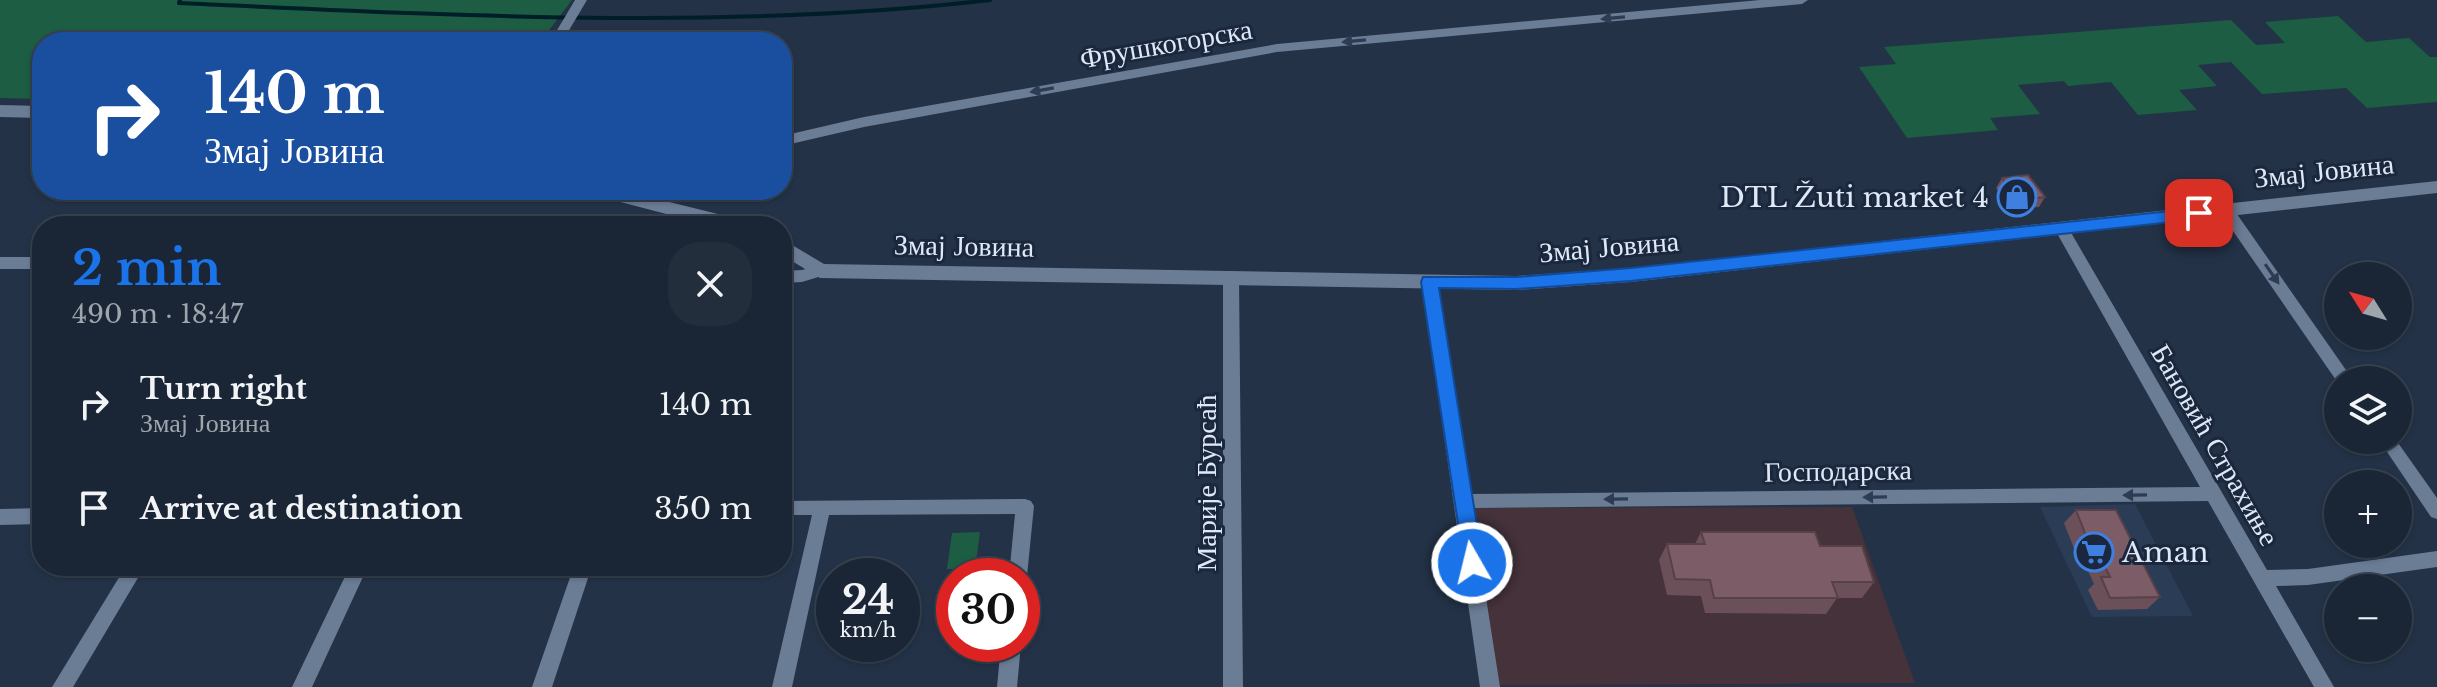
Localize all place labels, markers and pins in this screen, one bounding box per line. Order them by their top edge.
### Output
shop icon: DTL Žuti market 4 [1996,176,2038,218]
pin [2165,179,2233,247]
place label: DTL Žuti market 4 [1720,180,1989,215]
supermarket icon: Aman [2073,531,2115,573]
place label: Aman [2121,535,2208,570]

